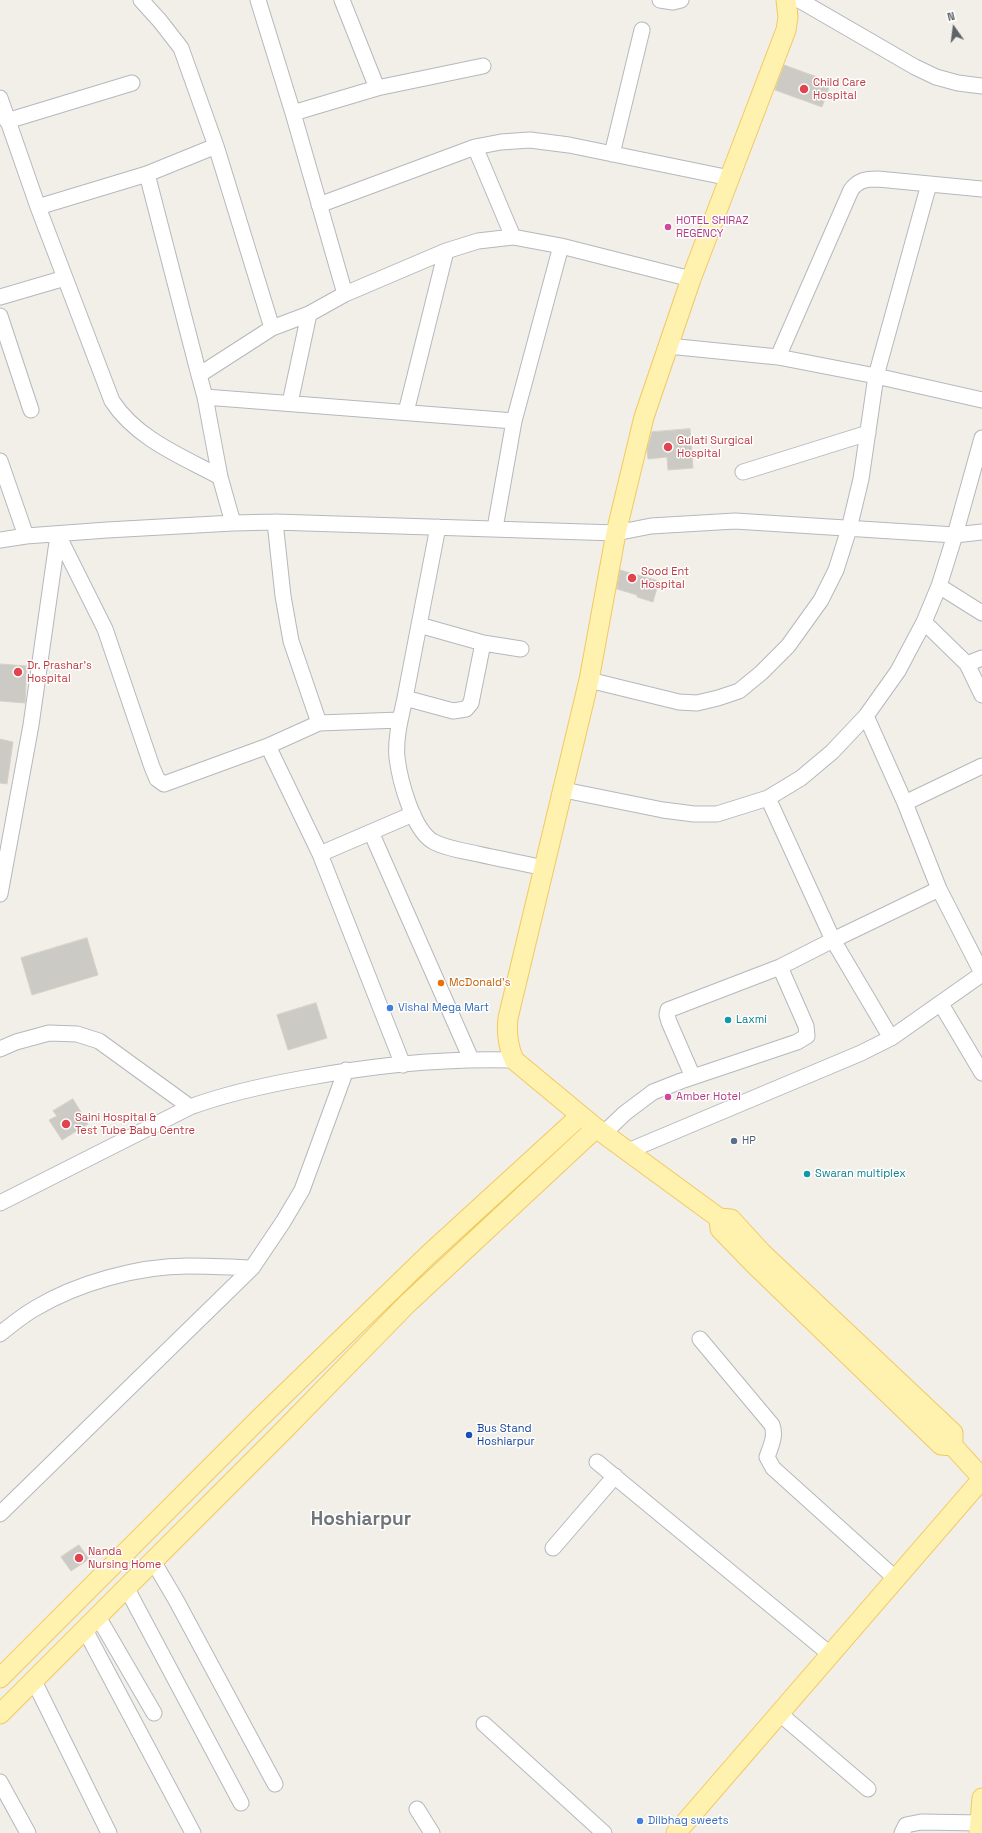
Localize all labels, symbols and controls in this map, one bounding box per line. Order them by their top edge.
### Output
north arrow [934,8,974,48]
text: N [946,9,956,24]
place label: Child Care Hospital [813,76,866,102]
marker: Child Care Hospital [798,83,810,95]
place label: HOTEL SHIRAZ REGENCY [676,214,749,240]
marker: HOTEL SHIRAZ REGENCY [663,222,673,232]
place label: Gulati Surgical Hospital [677,434,753,460]
marker: Gulati Surgical Hospital [662,441,674,453]
place label: Sood Ent Hospital [641,565,689,591]
marker: Sood Ent Hospital [626,572,638,584]
place label: Dr. Prashar's Hospital [27,659,92,685]
marker: Dr. Prashar's Hospital [12,666,24,678]
place label: McDonald's [449,976,511,990]
marker: McDonald's [436,978,446,988]
place label: Vishal Mega Mart [398,1001,489,1015]
marker: Vishal Mega Mart [385,1003,395,1013]
place label: Laxmi [736,1013,767,1027]
marker: Laxmi [723,1015,733,1025]
place label: Amber Hotel [676,1090,741,1104]
marker: Amber Hotel [663,1092,673,1102]
place label: Saini Hospital & Test Tube Baby Centre [75,1111,195,1137]
marker: Saini Hospital & Test Tube Baby Centre [60,1118,72,1130]
place label: HP [742,1134,756,1148]
marker: HP [729,1136,739,1146]
place label: Swaran multiplex [815,1167,906,1181]
marker: Swaran multiplex [802,1169,812,1179]
place label: Bus Stand Hoshiarpur [477,1422,535,1448]
marker: Bus Stand Hoshiarpur [464,1430,474,1440]
district label: Hoshiarpur [311,1509,411,1531]
place label: Nanda Nursing Home [88,1545,161,1571]
marker: Nanda Nursing Home [73,1552,85,1564]
place label: Dilbhag sweets [648,1814,729,1828]
marker: Dilbhag sweets [635,1816,645,1826]

